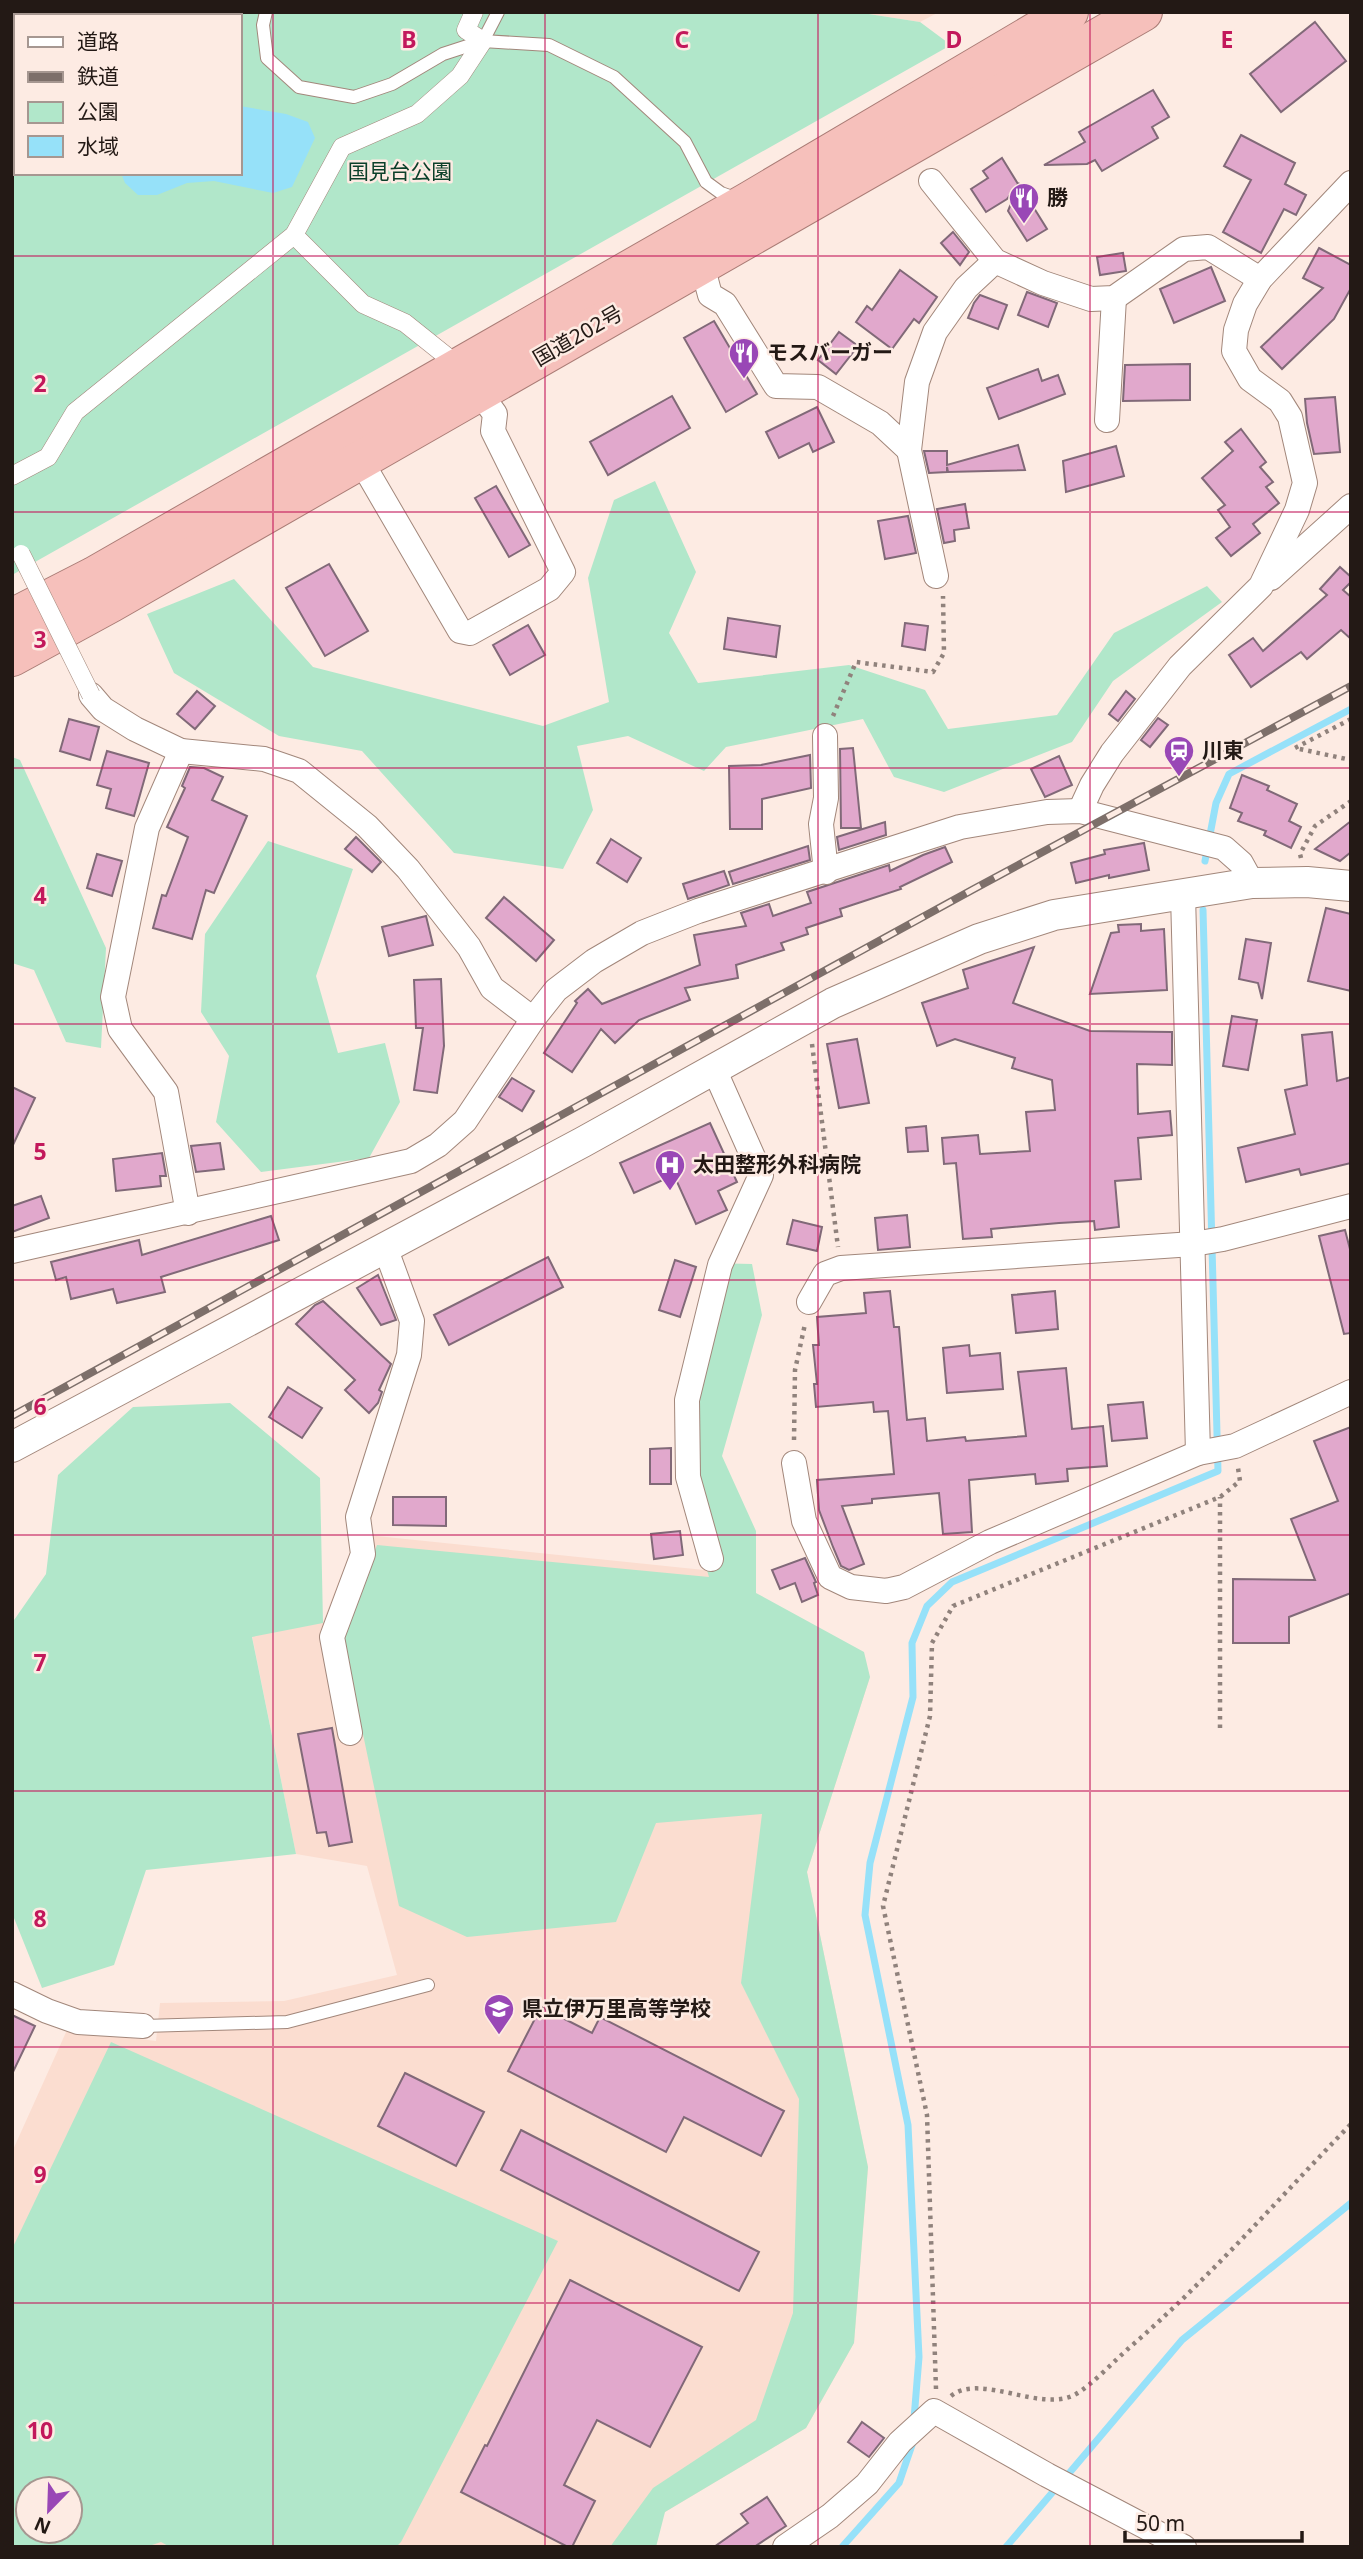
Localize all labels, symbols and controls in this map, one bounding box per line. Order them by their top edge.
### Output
legend [14,14,242,175]
text: B [401,23,417,55]
text: C [675,23,690,55]
text: D [946,23,962,55]
text: E [1221,23,1233,55]
text: 道路 [77,27,119,55]
text: 鉄道 [77,62,119,90]
text: 公園 [77,97,119,125]
text: 水域 [77,132,119,160]
park label: 国見台公園 [348,157,453,185]
restaurant icon: 勝 [1007,181,1041,225]
place label: 勝 [1047,183,1068,211]
street label: 国道202号 [528,298,627,372]
restaurant icon: モスバーガー [727,336,761,380]
place label: モスバーガー [767,338,893,366]
text: 2 [33,367,47,399]
text: 3 [33,623,47,655]
station icon: 川東 [1162,734,1196,778]
place label: 川東 [1202,736,1244,764]
text: 4 [33,879,47,911]
text: 5 [33,1135,47,1167]
hospital icon: 太田整形外科病院 [653,1148,687,1192]
place label: 太田整形外科病院 [693,1150,861,1178]
text: 6 [33,1390,47,1422]
text: 7 [33,1646,47,1678]
text: 8 [33,1902,47,1934]
school or university icon: 県立伊万里高等学校 [482,1992,516,2036]
place label: 県立伊万里高等学校 [522,1994,711,2022]
text: 9 [33,2158,47,2190]
text: 10 [27,2414,53,2446]
north arrow [14,2475,84,2545]
scale bar [1125,2500,1302,2544]
text: 50 m [1136,2509,1185,2537]
text: N [30,2511,55,2541]

